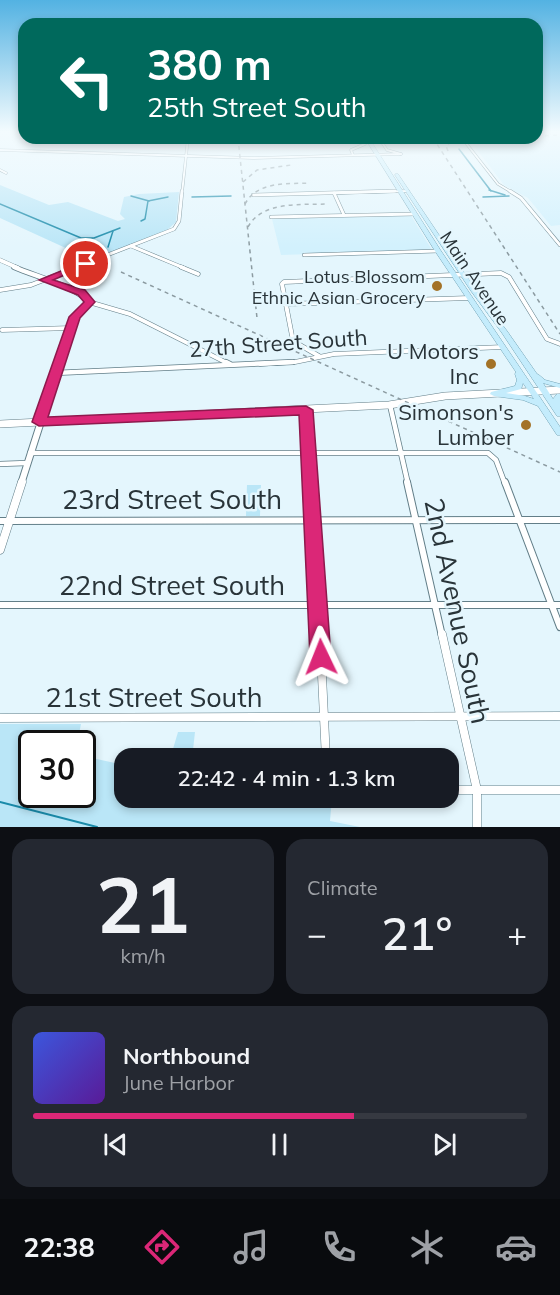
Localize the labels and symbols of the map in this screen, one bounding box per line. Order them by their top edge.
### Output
street label: Main Avenue [435,227,515,329]
pin [60,238,111,289]
place label: Lotus Blossom Ethnic Asian Grocery [252,265,425,309]
marker: Lotus Blossom Ethnic Asian Grocery [430,279,444,293]
street label: 27th Street South [188,323,368,363]
place label: U Motors Inc [387,337,479,390]
marker: U Motors Inc [484,357,498,371]
place label: Simonson's Lumber [398,398,514,451]
marker: Simonson's Lumber [519,418,533,432]
street label: 23rd Street South [62,482,282,516]
street label: 2nd Avenue South [418,495,498,727]
street label: 22nd Street South [59,568,285,602]
position arrow [289,625,353,689]
street label: 21st Street South [46,680,262,714]
speed limit sign: 30 [18,730,96,808]

